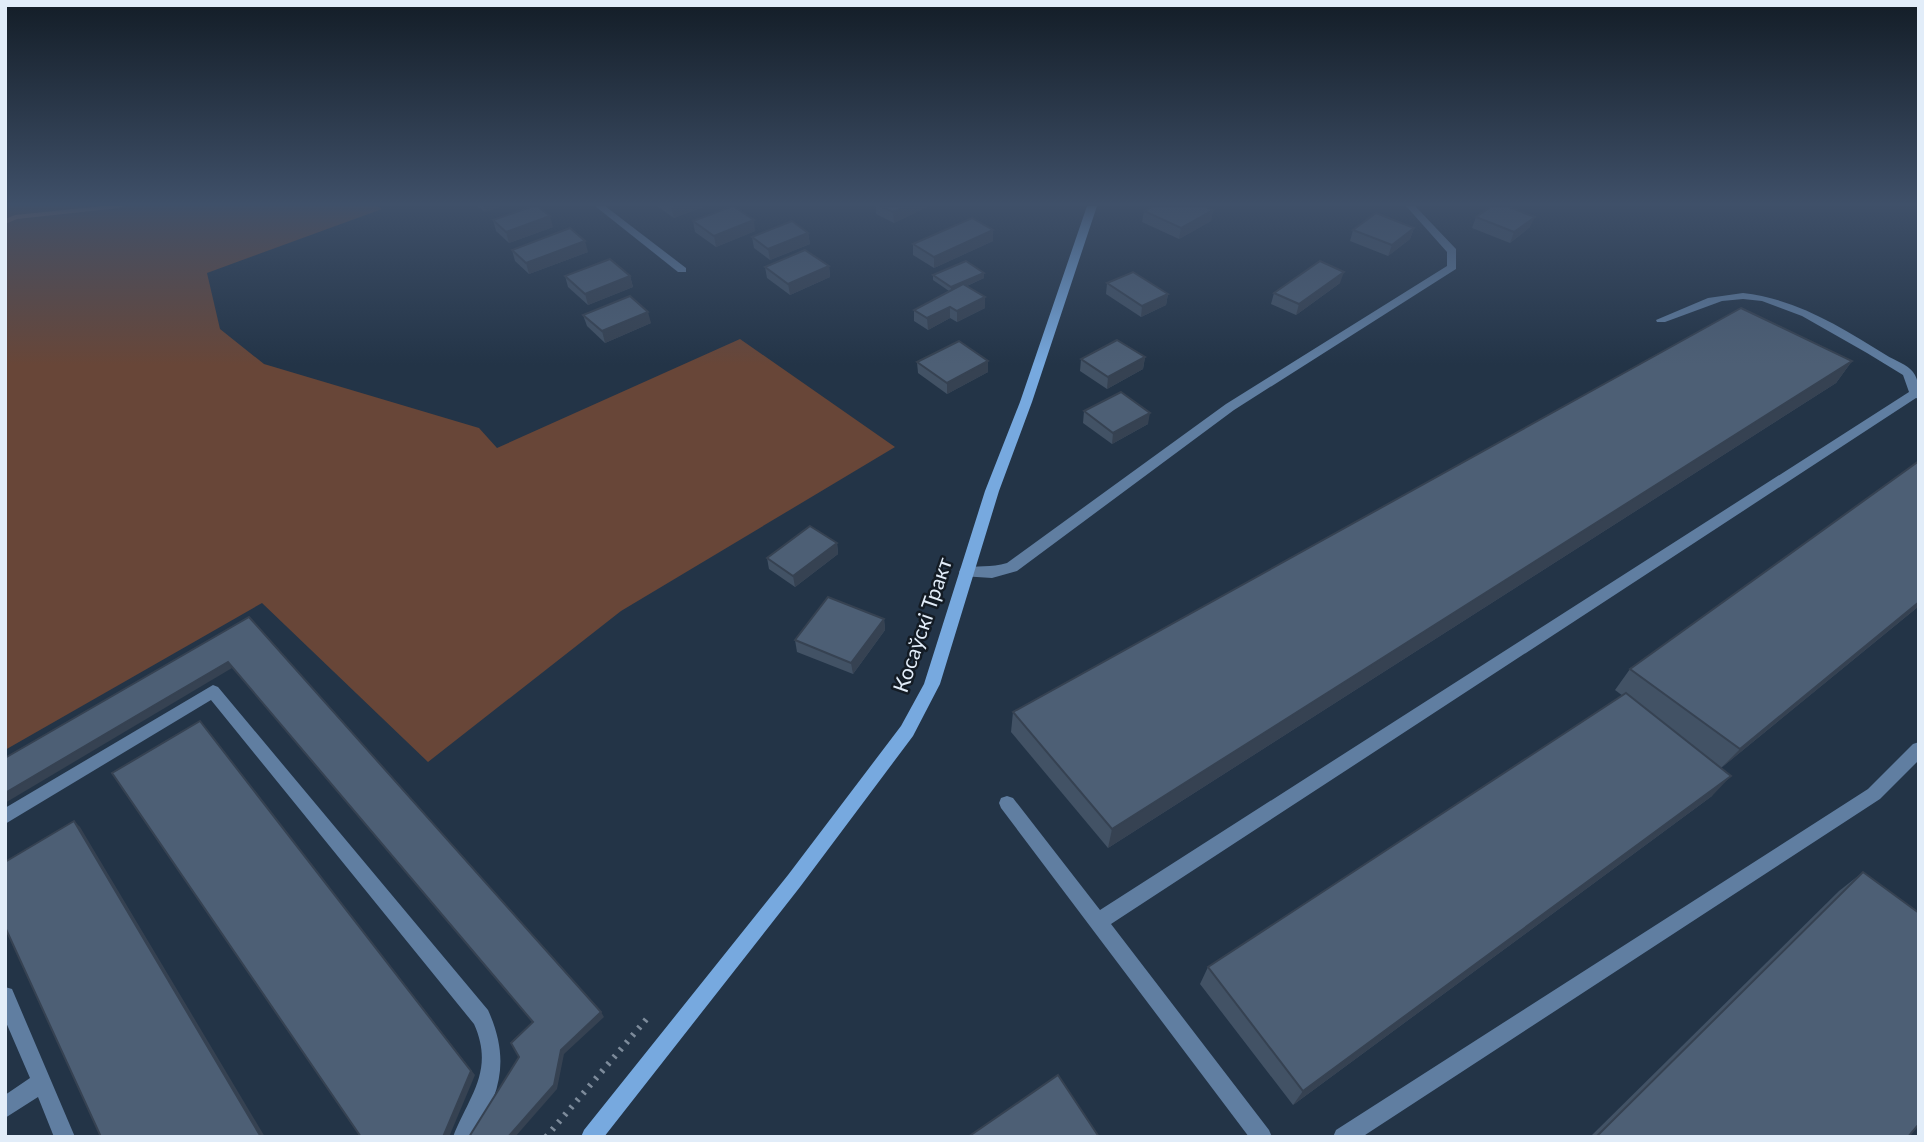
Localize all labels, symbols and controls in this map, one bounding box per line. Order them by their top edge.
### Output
street label: Косаўскі Тракт [887,553,956,695]

